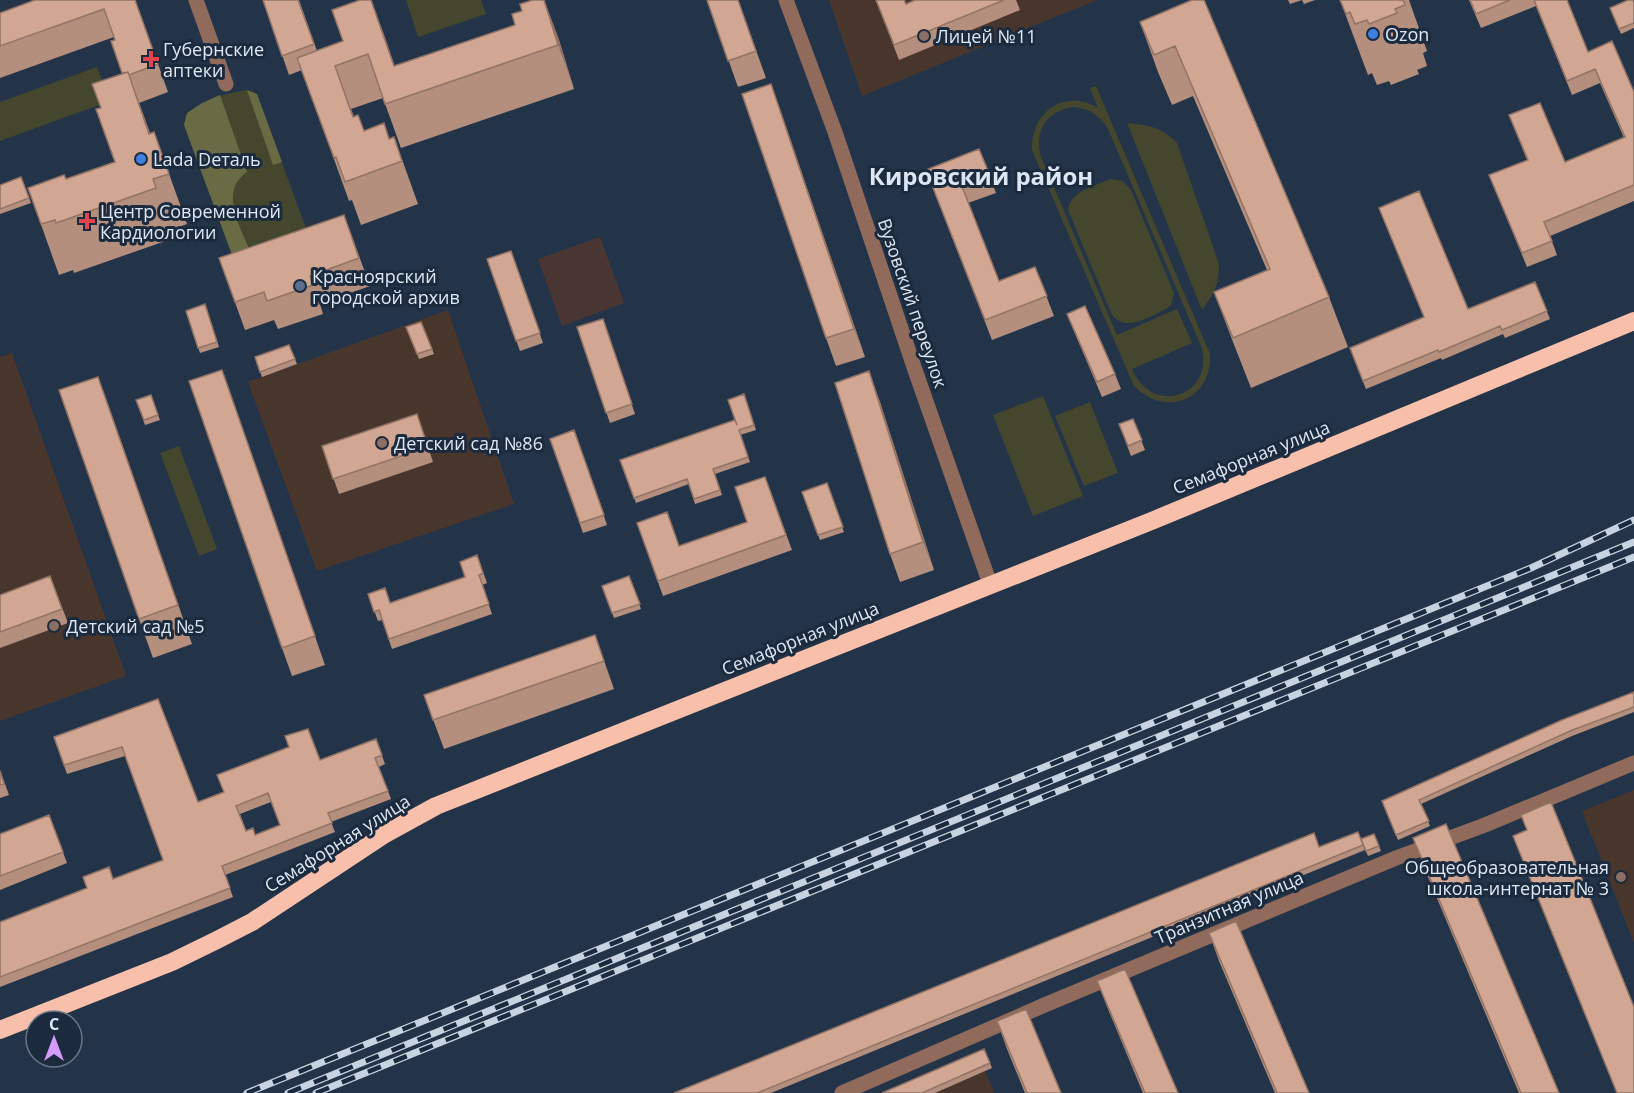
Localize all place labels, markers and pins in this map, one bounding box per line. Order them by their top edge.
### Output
place label: Ozon [1385,22,1429,46]
place label: Лицей №11 [936,24,1037,48]
marker: Ozon [1366,27,1380,41]
marker: Лицей №11 [917,29,931,43]
place label: Губернские аптеки [163,37,264,82]
marker: Губернские аптеки [144,52,158,66]
place label: Lada Dеталь [153,147,261,171]
marker: Lada Dеталь [134,152,148,166]
place label: Центр Современной Кардиологии [100,199,281,244]
marker: Центр Современной Кардиологии [78,212,96,230]
place label: Красноярский городской архив [312,264,460,309]
marker: Красноярский городской архив [293,279,307,293]
place label: Детский сад №86 [394,431,543,455]
marker: Детский сад №86 [375,436,389,450]
place label: Детский сад №5 [66,614,205,638]
marker: Детский сад №5 [47,619,61,633]
place label: Общеобразовательная школа-интернат № 3 [1405,855,1609,900]
marker: Общеобразовательная школа-интернат № 3 [1614,870,1628,884]

